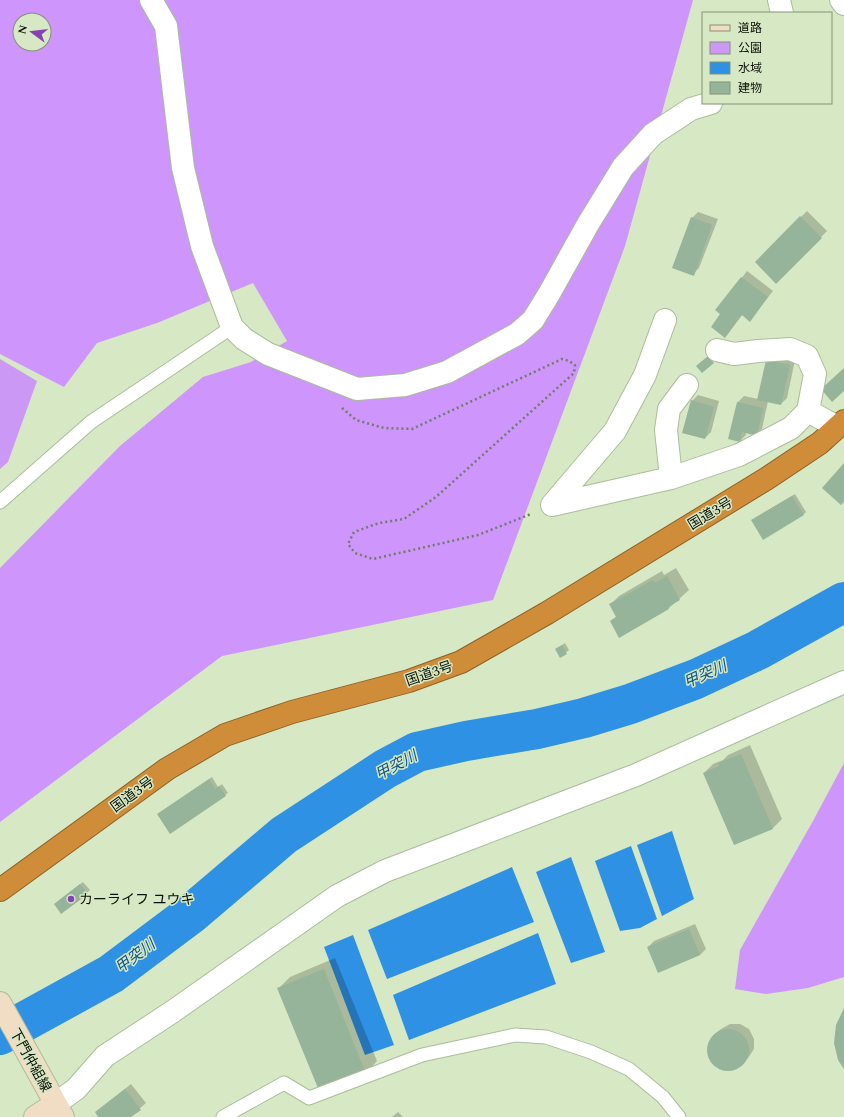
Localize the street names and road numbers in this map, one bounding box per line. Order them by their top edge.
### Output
street label: 国道3号 [684,492,737,535]
street label: 国道3号 [403,656,456,691]
street label: 国道3号 [106,772,158,817]
street label: 下門仲組線 [4,1025,57,1096]

